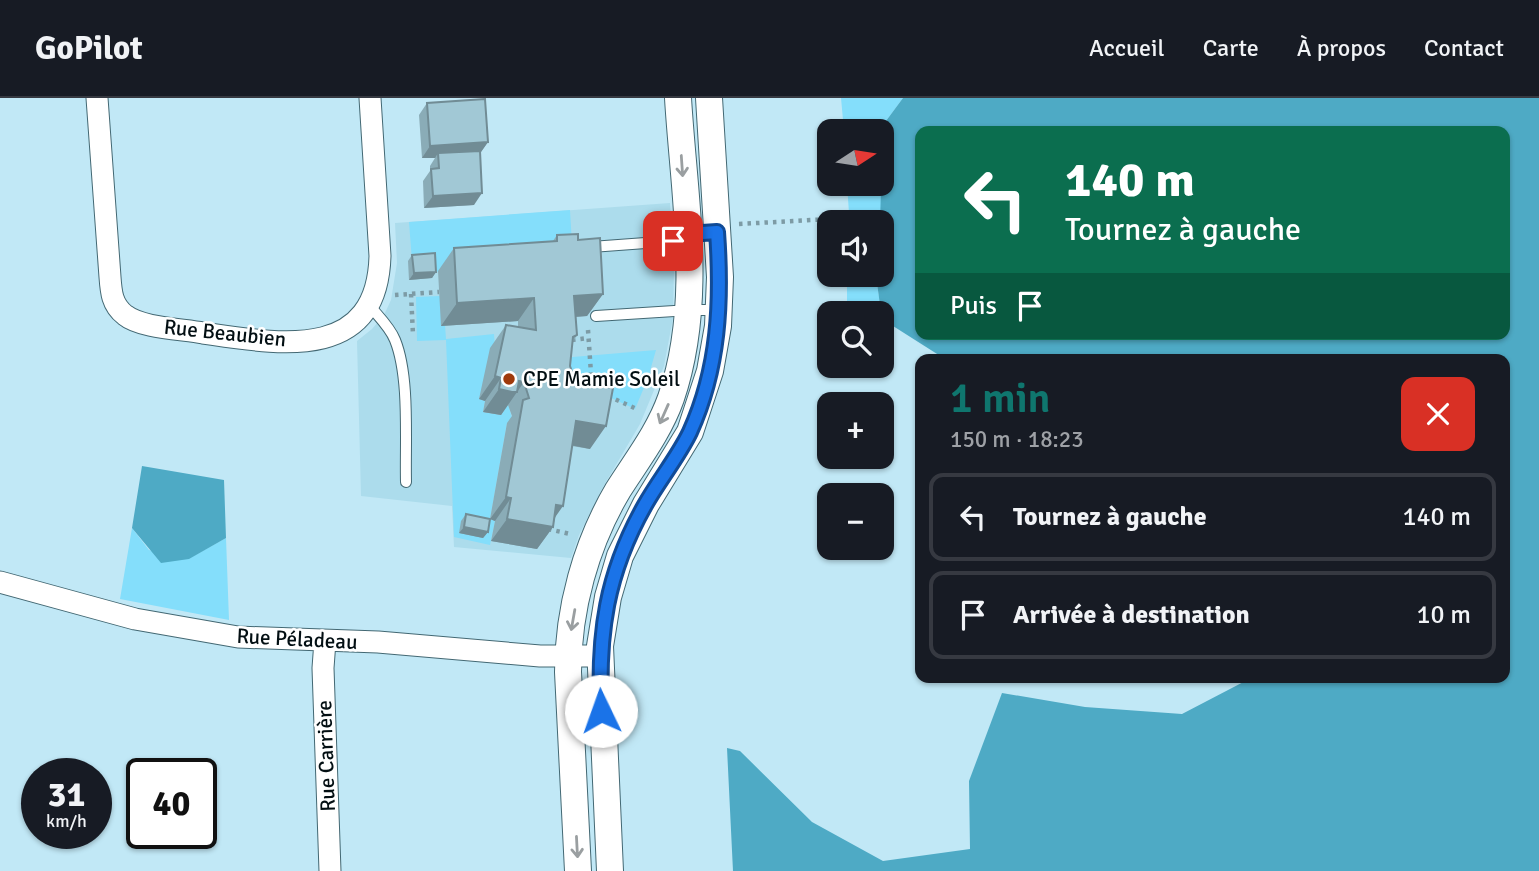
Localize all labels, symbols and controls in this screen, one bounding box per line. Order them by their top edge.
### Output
text: GoPilot [35,28,143,69]
text: Accueil [1089,33,1165,63]
text: Carte [1203,33,1259,63]
text: À propos [1297,33,1386,63]
text: Contact [1424,33,1504,63]
north arrow [817,119,894,196]
map controls [817,119,894,560]
text: 140 m [1065,150,1195,210]
one-way arrow [676,154,689,177]
icon: left [950,154,1041,245]
button: sound [817,210,894,287]
text: Tournez à gauche [1065,210,1301,249]
pin [643,211,703,271]
icon: arrive [654,222,692,260]
icon: arrive [1011,287,1049,325]
text: Puis [950,290,997,322]
button: search [817,301,894,378]
street label: Rue Beaubien [163,314,287,352]
place label: CPE Mamie Soleil [523,366,680,392]
marker: CPE Mamie Soleil [501,371,517,387]
text: 1 min [950,373,1051,424]
button: close [1401,377,1475,451]
button: + [817,392,894,469]
one-way arrow [657,403,670,424]
text: 150 m · 18:23 [950,425,1084,454]
button: − [817,483,894,560]
icon: left [954,498,992,536]
text: Tournez à gauche [1013,501,1207,533]
text: 140 m [1402,501,1471,533]
icon: arrive [954,596,992,634]
text: Arrivée à destination [1013,599,1250,631]
text: 10 m [1416,599,1471,631]
one-way arrow [565,608,579,631]
street label: Rue Péladeau [236,623,358,655]
position arrow [564,674,638,748]
street label: Rue Carrière [311,700,341,812]
speed limit sign: 40 [126,758,217,849]
text: 31 [48,773,85,816]
text: km/h [46,810,87,832]
one-way arrow [570,835,583,858]

